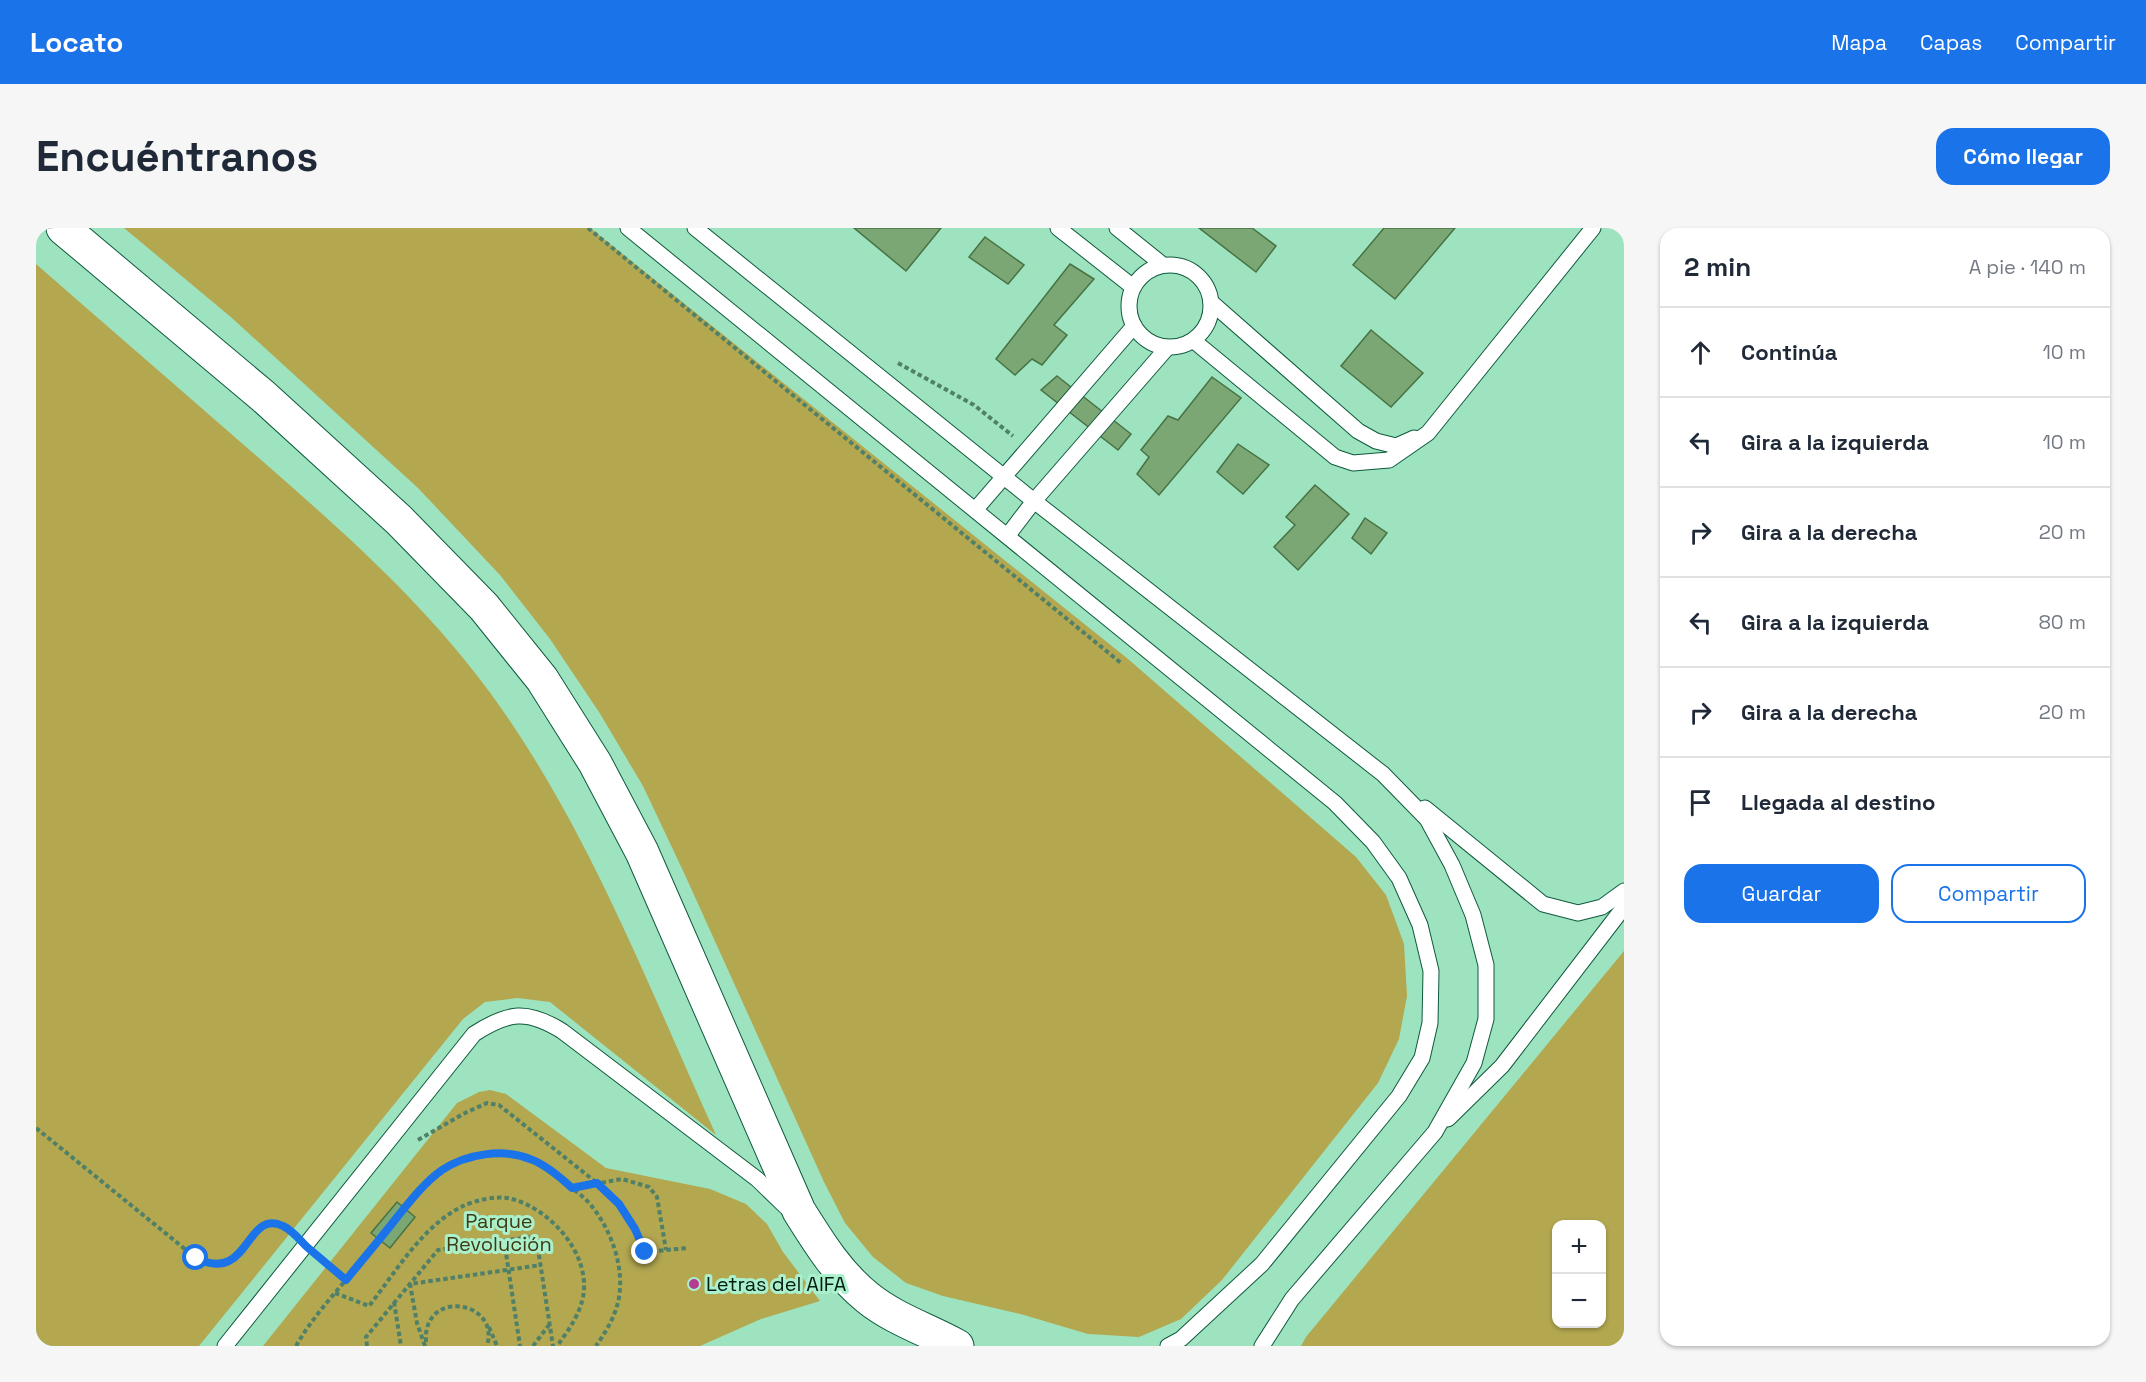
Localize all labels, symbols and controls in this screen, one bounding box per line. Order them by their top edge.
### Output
text: Locato [30,24,123,60]
text: Mapa [1831,29,1887,56]
text: Capas [1920,29,1982,56]
text: Compartir [2015,29,2116,56]
button: Cómo llegar [1936,128,2110,185]
text: Encuéntranos [36,130,318,183]
text: 2 min [1684,250,1751,284]
text: A pie · 140 m [1969,254,2086,280]
icon: ahead [1684,336,1717,369]
text: Continúa [1741,338,1837,366]
text: 10 m [2042,339,2086,365]
icon: left [1684,426,1717,459]
text: Gira a la izquierda [1741,428,1929,456]
text: 10 m [2042,429,2086,455]
icon: right [1684,516,1717,549]
text: Gira a la derecha [1741,518,1918,546]
text: 20 m [2039,519,2086,545]
icon: left [1684,606,1717,639]
text: Gira a la izquierda [1741,608,1929,636]
text: 80 m [2038,609,2086,635]
icon: right [1684,696,1717,729]
text: Gira a la derecha [1741,698,1918,726]
text: 20 m [2039,699,2086,725]
icon: arrive [1684,786,1717,819]
text: Llegada al destino [1741,788,1935,816]
button: Guardar [1684,864,1879,923]
button: Compartir [1891,864,2086,923]
park label: Parque Revolución [446,1208,552,1257]
map controls [1552,1220,1606,1328]
button: + [1552,1220,1606,1274]
route end [631,1238,657,1264]
route start [182,1244,208,1270]
place label: Letras del AIFA [706,1271,847,1297]
button: − [1552,1274,1606,1328]
marker: Letras del AIFA [687,1277,701,1291]

